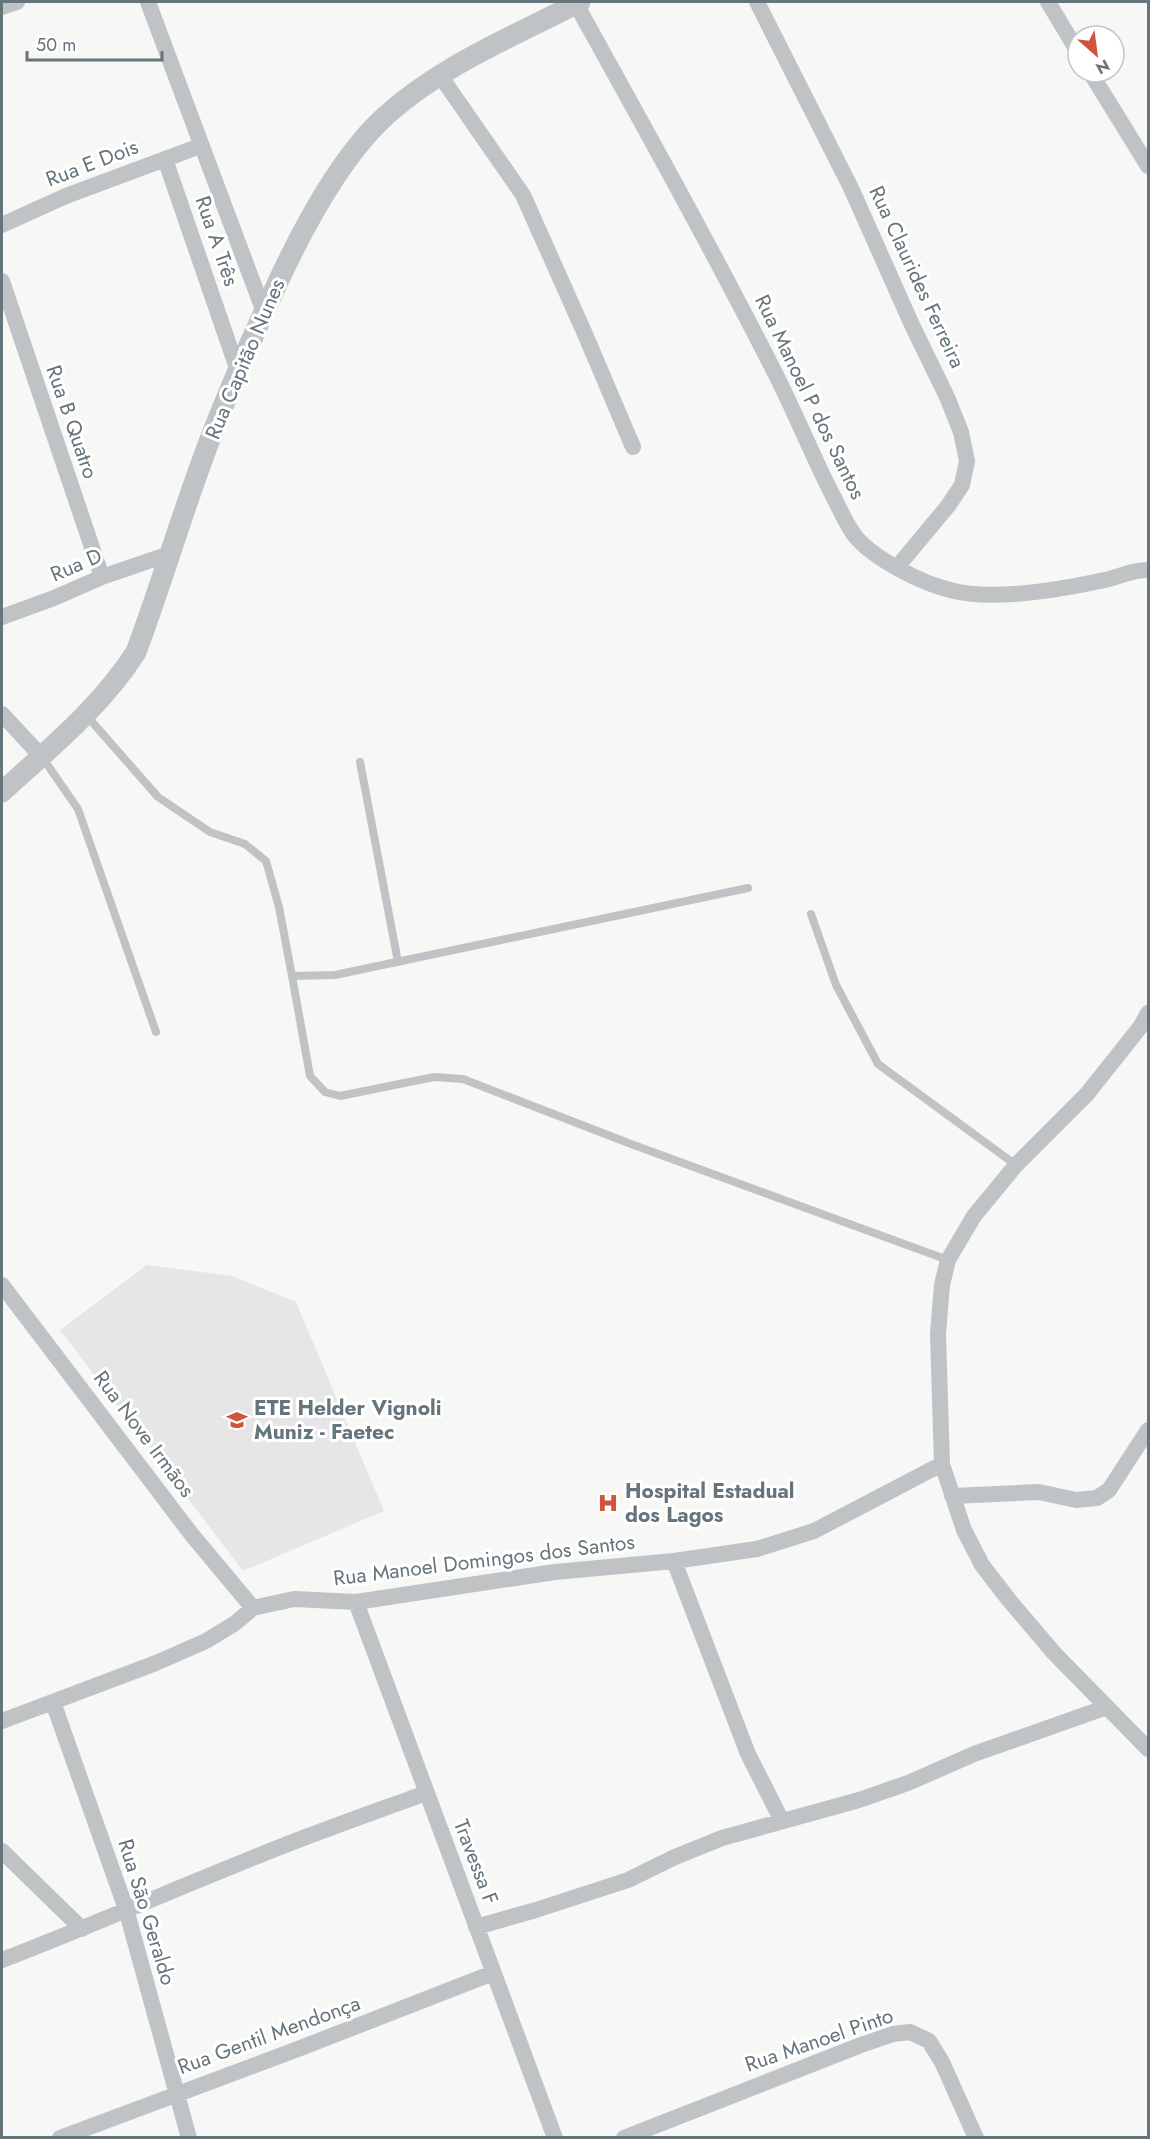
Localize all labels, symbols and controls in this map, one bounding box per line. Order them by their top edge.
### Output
scale bar [27,24,162,62]
north arrow [1066,24,1126,84]
text: 50 m [36,32,76,58]
text: N [1092,54,1114,80]
street label: Rua E Dois [41,132,143,194]
street label: Rua Claurides Ferreira [862,181,972,373]
street label: Rua A Três [188,192,246,290]
street label: Rua Capitão Nunes [198,274,292,444]
street label: Rua Manoel P dos Santos [747,290,873,504]
street label: Rua B Quatro [39,361,105,483]
street label: Rua D [46,541,106,589]
street label: Rua Nove Irmãos [86,1364,202,1504]
place label: ETE Helder Vignoli Muniz - Faetec [254,1393,442,1447]
school or university icon: ETE Helder Vignoli Muniz - Faetec [225,1408,249,1432]
place label: Hospital Estadual dos Lagos [625,1476,794,1530]
hospital icon: Hospital Estadual dos Lagos [596,1491,620,1515]
street label: Rua Manoel Domingos dos Santos [332,1527,636,1593]
street label: Travessa F [446,1815,506,1909]
street label: Rua São Geraldo [111,1835,183,1989]
street label: Rua Gentil Mendonça [173,1988,365,2082]
street label: Rua Manoel Pinto [741,2001,897,2079]

